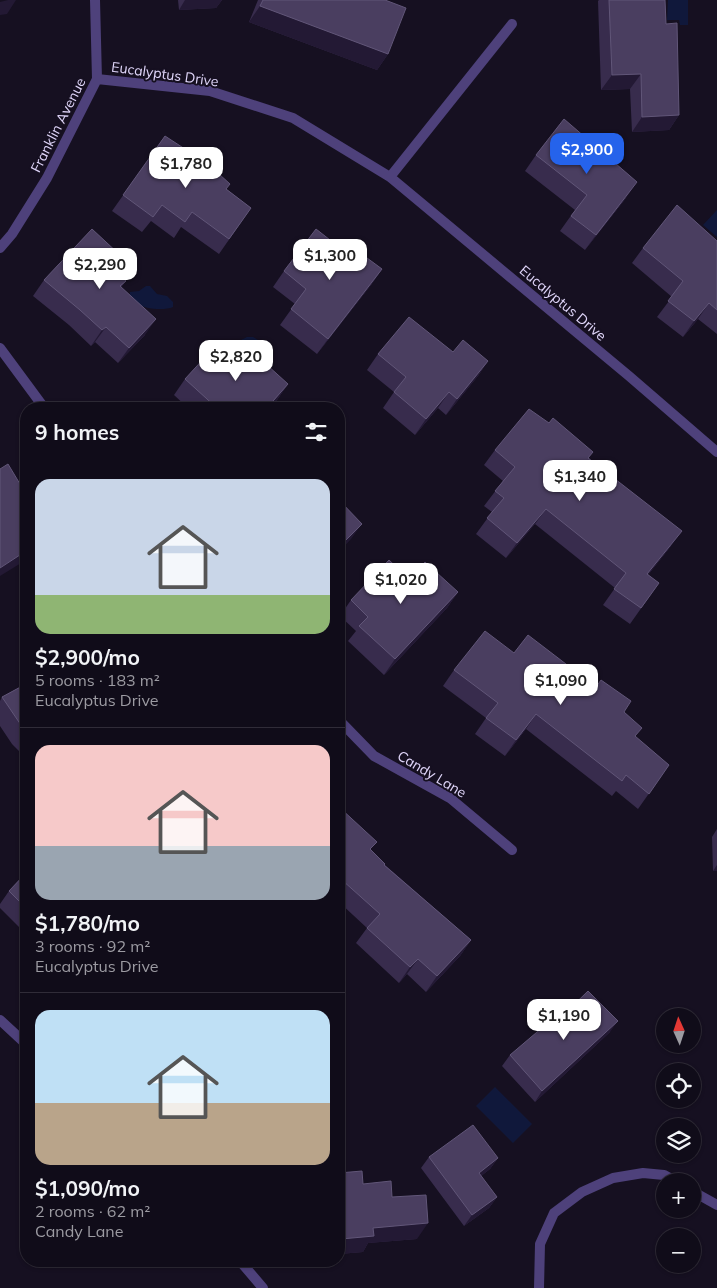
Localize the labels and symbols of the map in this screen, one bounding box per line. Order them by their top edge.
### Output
street label: Eucalyptus Drive [110,58,220,90]
street label: Franklin Avenue [26,75,90,175]
pin: $2,900 [546,132,628,175]
pin: $1,780 [145,146,227,189]
pin: $1,300 [289,238,371,281]
pin: $2,290 [59,248,141,290]
street label: Eucalyptus Drive [516,261,610,345]
pin: $2,820 [195,340,277,382]
pin: $1,340 [539,460,621,502]
pin: $1,020 [360,562,442,605]
pin: $1,090 [520,664,602,706]
street label: Candy Lane [394,746,470,802]
pin: $1,190 [523,998,605,1041]
north arrow [656,1008,701,1052]

